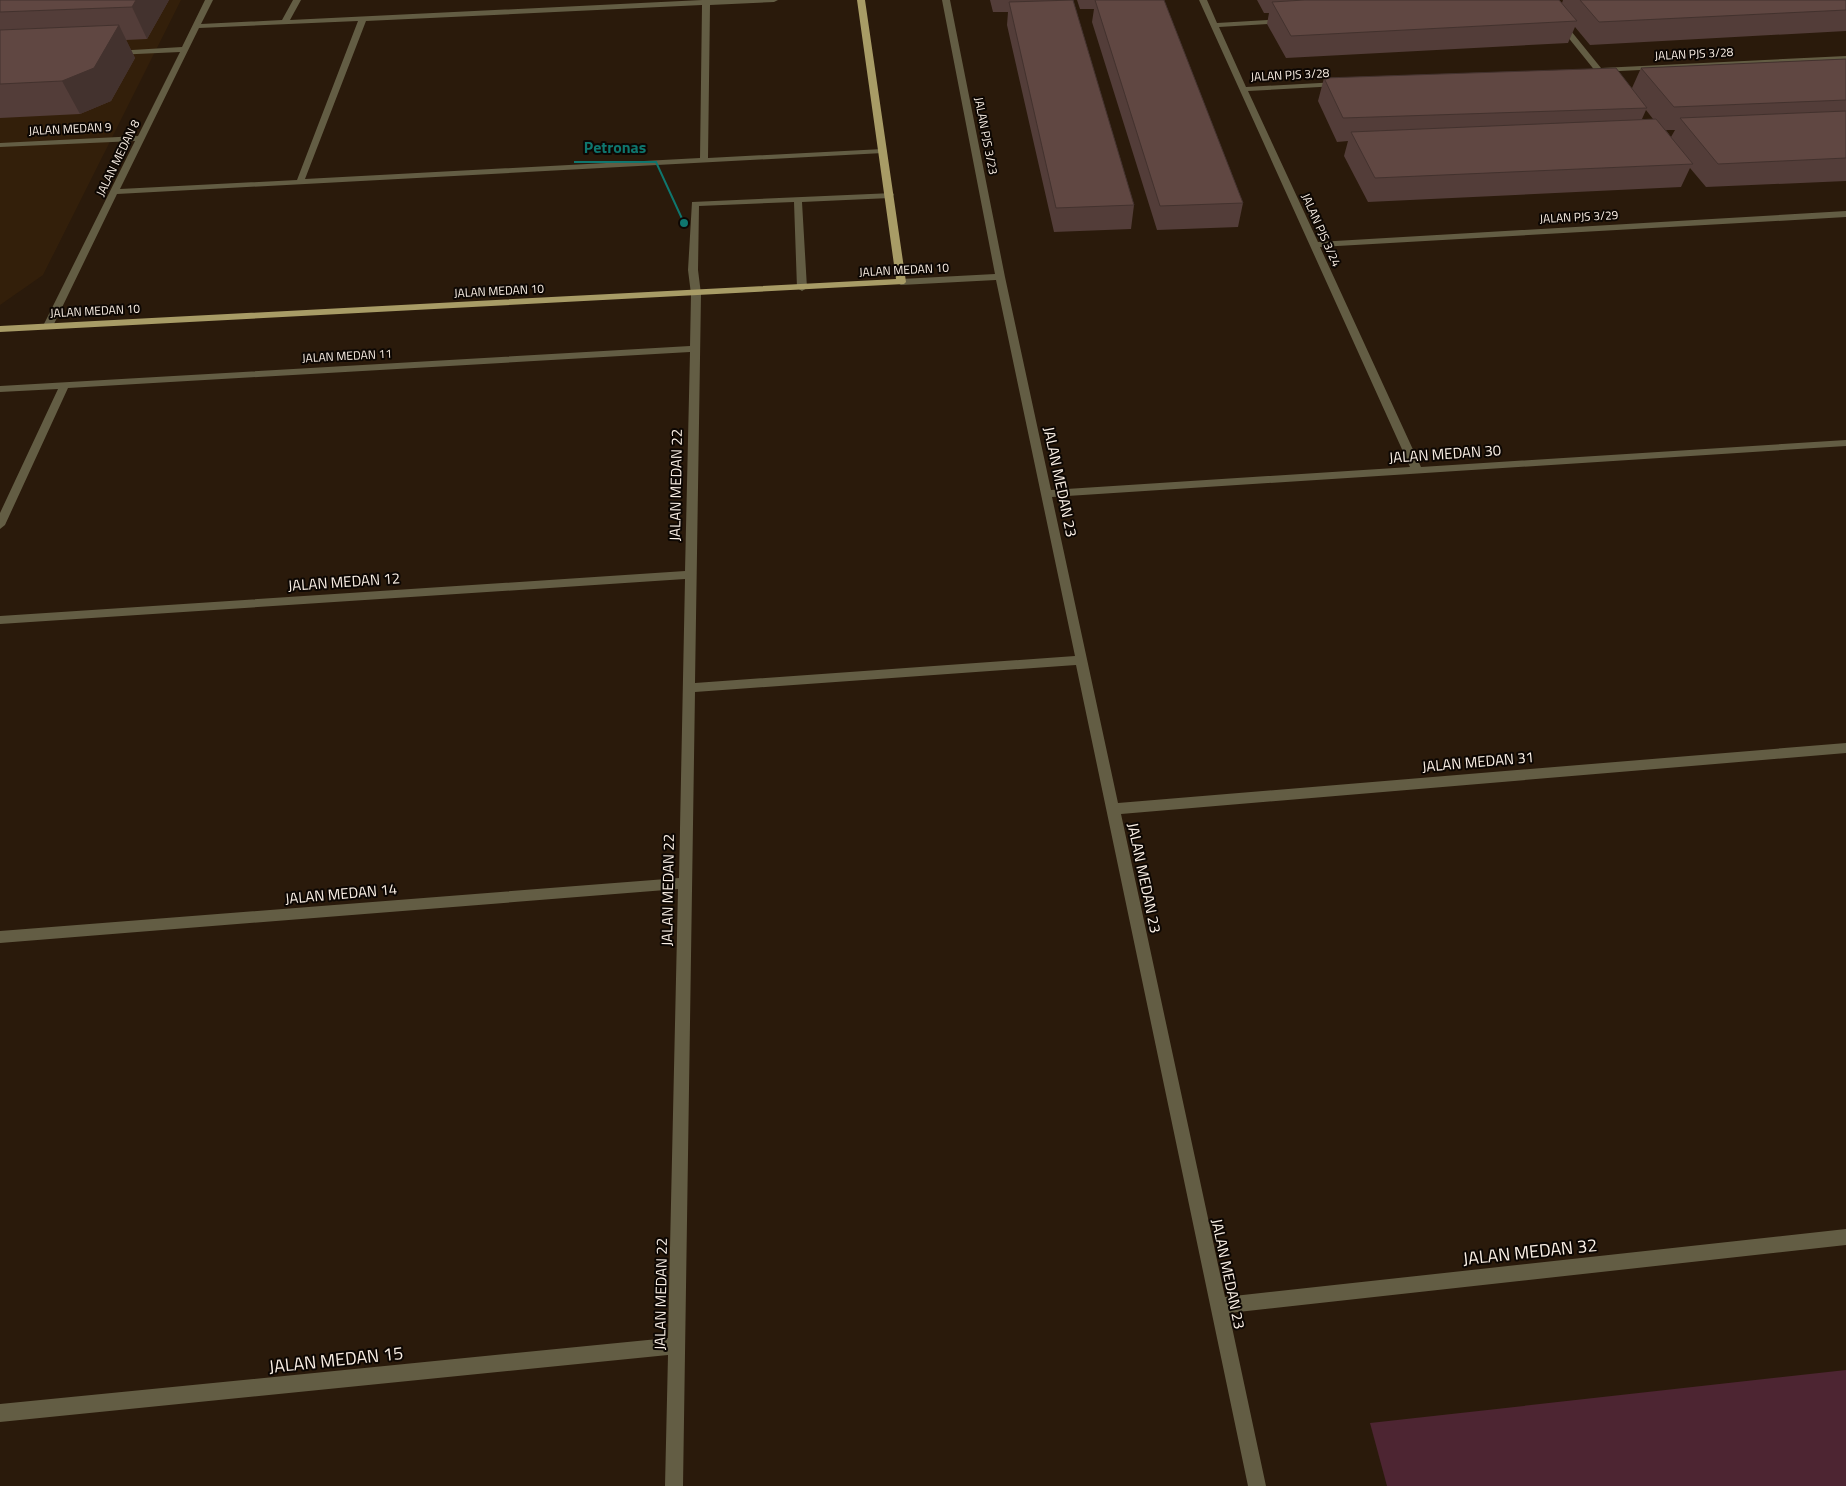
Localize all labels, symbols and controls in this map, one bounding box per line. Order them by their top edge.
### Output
street label: JALAN PJS 3/28 [1654,42,1734,65]
street label: JALAN PJS 3/28 [1250,63,1330,86]
street label: JALAN PJS 3/23 [970,95,1003,176]
street label: JALAN MEDAN 8 [91,116,144,199]
street label: JALAN MEDAN 9 [28,117,112,140]
callout: Petronas [574,131,656,162]
text: Petronas [584,135,646,159]
street label: JALAN PJS 3/24 [1297,190,1346,270]
street label: JALAN PJS 3/29 [1539,205,1619,228]
street label: JALAN MEDAN 10 [859,258,950,281]
street label: JALAN MEDAN 10 [454,279,545,302]
street label: JALAN MEDAN 10 [50,299,141,322]
street label: JALAN MEDAN 11 [302,344,392,367]
street label: JALAN MEDAN 23 [1038,425,1083,539]
street label: JALAN MEDAN 22 [663,429,688,541]
street label: JALAN MEDAN 30 [1388,438,1502,469]
street label: JALAN MEDAN 12 [287,566,401,597]
street label: JALAN MEDAN 31 [1421,745,1535,778]
street label: JALAN MEDAN 23 [1122,821,1167,935]
street label: JALAN MEDAN 22 [655,834,680,946]
street label: JALAN MEDAN 14 [284,877,398,910]
street label: JALAN MEDAN 23 [1206,1217,1251,1331]
street label: JALAN MEDAN 32 [1461,1231,1598,1272]
street label: JALAN MEDAN 22 [648,1238,673,1350]
street label: JALAN MEDAN 15 [267,1339,404,1380]

